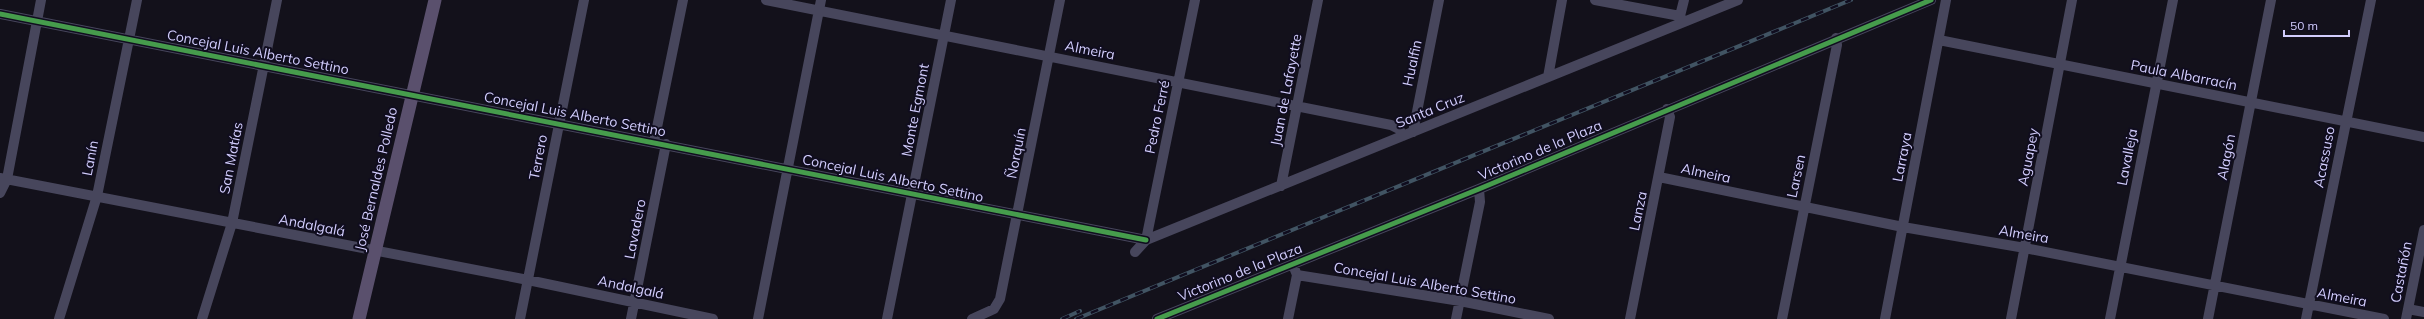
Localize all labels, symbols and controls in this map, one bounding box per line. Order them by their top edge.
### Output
scale bar [2284,12,2349,38]
text: 50 m [2290,18,2318,33]
street label: Concejal Luis Alberto Settino [166,26,350,78]
street label: Juan de Lafayette [1266,32,1306,148]
street label: Almeira [1064,36,1116,64]
street label: Hualfin [1398,38,1426,88]
street label: Paula Albarracín [2129,56,2239,94]
street label: Monte Egmont [897,62,933,158]
street label: Pedro Ferré [1140,79,1174,155]
street label: Concejal Luis Alberto Settino [483,88,667,140]
street label: Santa Cruz [1393,88,1467,132]
street label: José Bernaldes Polledo [351,105,401,253]
street label: Victorino de la Plaza [1475,116,1605,184]
street label: San Matías [215,120,247,196]
street label: Acassuso [2309,125,2339,189]
street label: Ñorquín [1002,126,1030,180]
street label: Aguapey [2014,126,2043,187]
street label: Lavalleja [2113,127,2141,187]
street label: Larraya [1888,131,1916,183]
street label: Alagón [2213,132,2239,182]
street label: Terrero [525,133,551,181]
street label: Lanín [78,139,102,177]
street label: Concejal Luis Alberto Settino [801,150,985,206]
street label: Larsen [1783,153,1809,199]
street label: Almeira [1680,159,1732,187]
street label: Lanza [1625,190,1651,232]
street label: Lavadero [620,198,650,260]
street label: Andalgalá [277,210,347,240]
street label: Almeira [1998,221,2050,247]
street label: Victorino de la Plaza [1175,239,1305,305]
street label: Castañón [2386,240,2416,304]
street label: Concejal Luis Alberto Settino [1332,258,1518,308]
street label: Andalgalá [596,271,666,303]
street label: Almeira [2316,283,2368,311]

